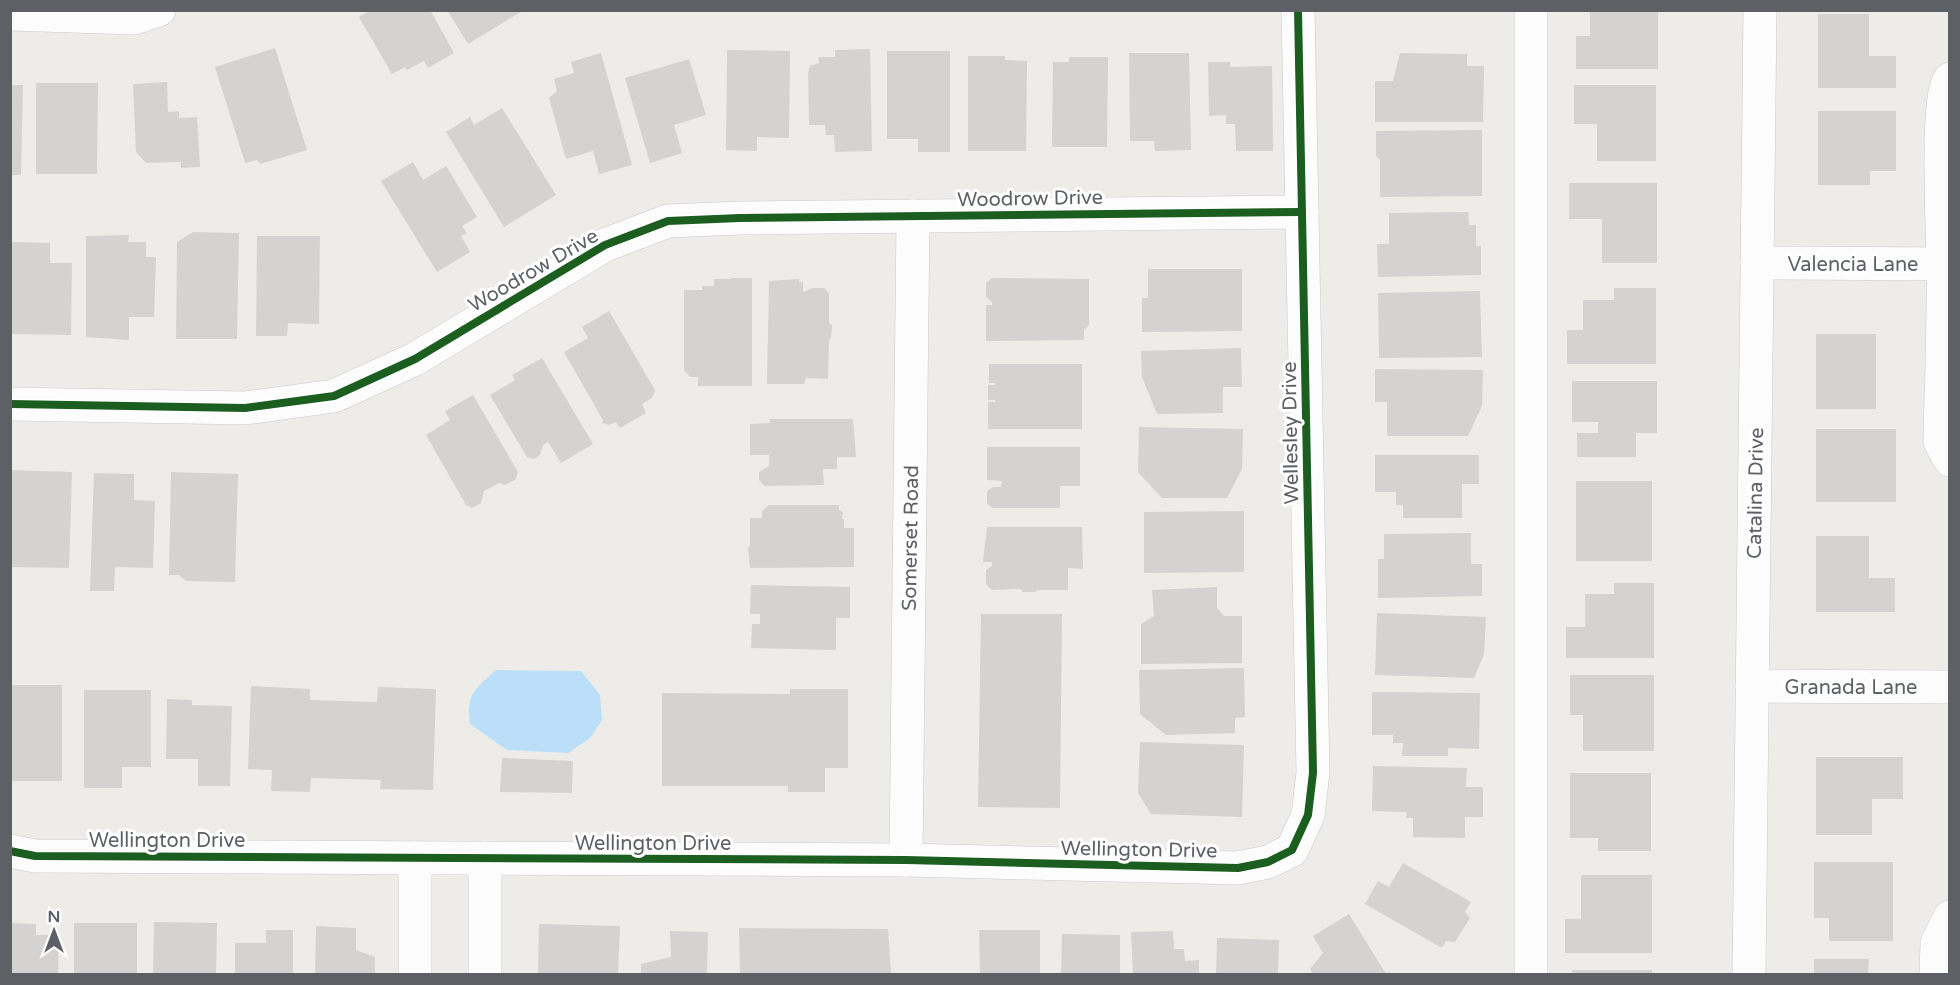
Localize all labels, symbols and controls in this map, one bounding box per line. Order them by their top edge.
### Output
street label: Woodrow Drive [957,186,1103,212]
street label: Woodrow Drive [464,224,603,318]
street label: Valencia Lane [1788,253,1918,277]
street label: Wellesley Drive [1278,361,1304,505]
street label: Catalina Drive [1743,427,1769,559]
street label: Somerset Road [898,465,924,611]
street label: Granada Lane [1785,676,1917,700]
street label: Wellington Drive [89,829,245,853]
street label: Wellington Drive [575,832,731,856]
street label: Wellington Drive [1060,837,1218,863]
north arrow [24,901,84,961]
text: N [48,907,60,927]

